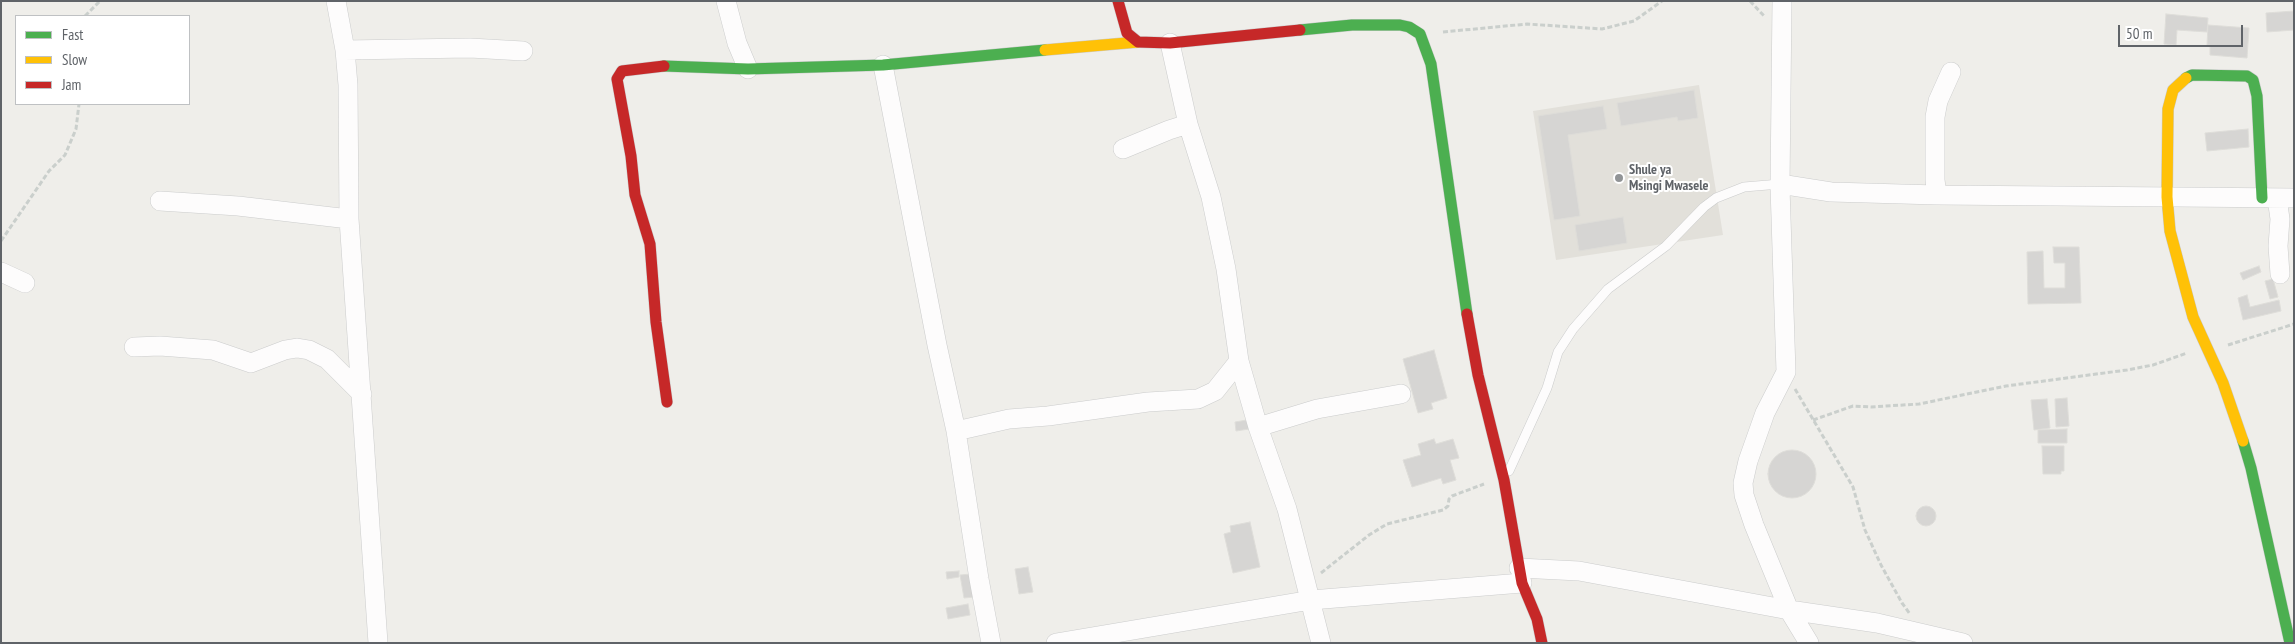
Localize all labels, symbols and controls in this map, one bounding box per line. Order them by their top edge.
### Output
legend [15,15,190,105]
scale bar [2120,15,2245,47]
text: 50 m [2126,24,2152,43]
text: Fast [62,25,83,44]
text: Slow [62,50,87,69]
text: Jam [62,75,81,94]
place label: Shule ya Msingi Mwasele [1629,162,1709,194]
marker: Shule ya Msingi Mwasele [1613,172,1625,184]

